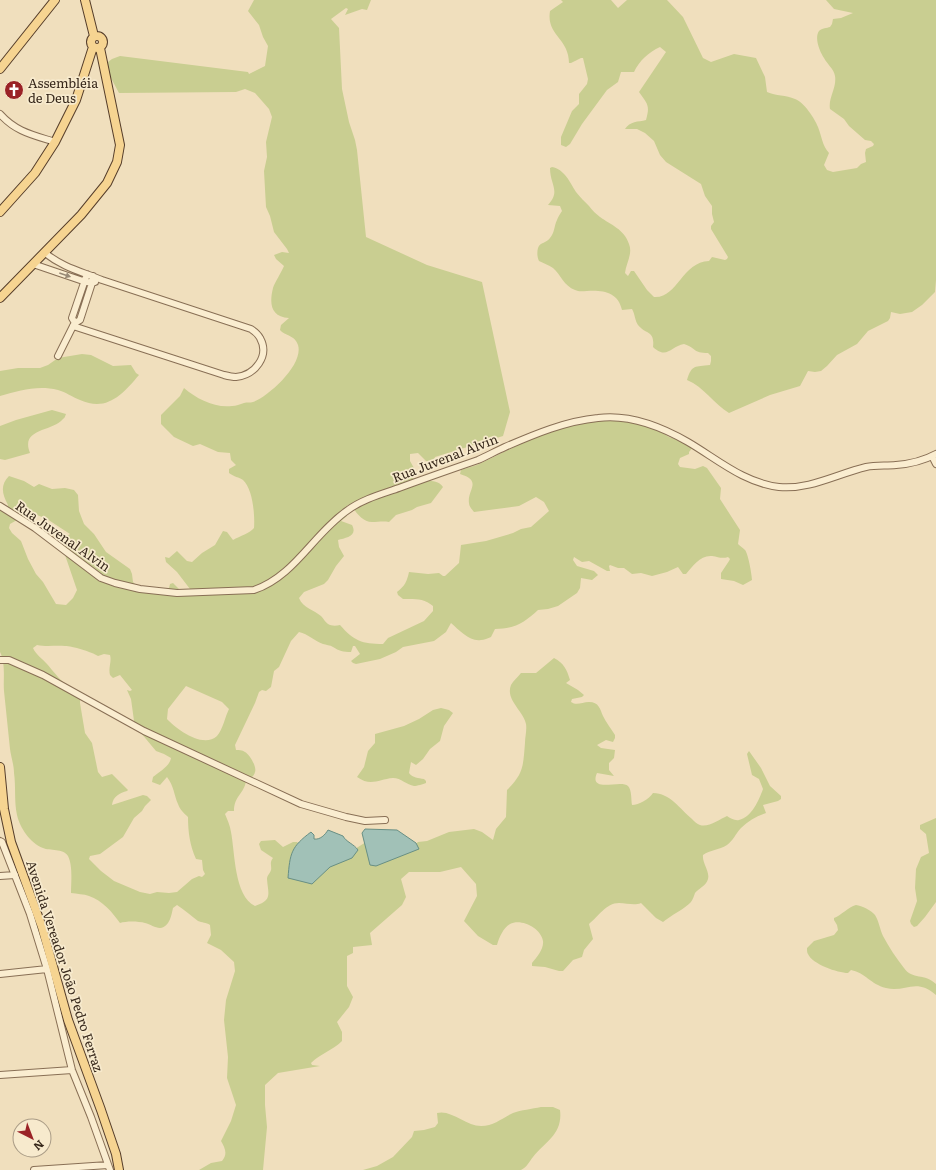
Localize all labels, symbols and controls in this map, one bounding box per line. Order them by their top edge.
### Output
place label: Assembléia de Deus [28,73,98,107]
church icon: Assembléia de Deus [3,79,25,101]
one-way arrow [60,272,72,278]
street label: Rua Juvenal Alvin [389,428,501,486]
street label: Rua Juvenal Alvin [12,496,115,576]
street label: Avenida Vereador João Pedro Ferraz [22,858,109,1074]
north arrow [12,1118,52,1158]
text: N [31,1137,48,1155]

